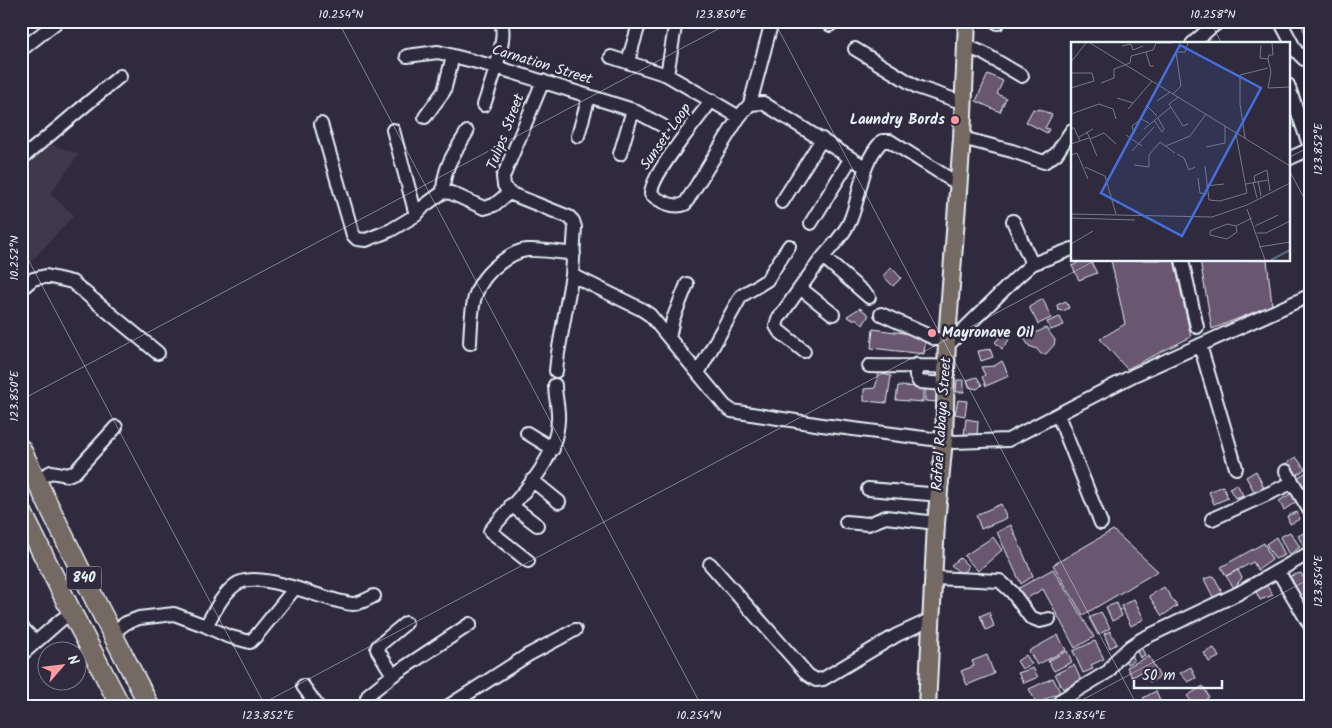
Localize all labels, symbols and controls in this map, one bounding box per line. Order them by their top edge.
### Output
text: 10.254°N [319,5,363,24]
text: 123.850°E [695,5,748,24]
text: 10.258°N [1190,5,1236,24]
street label: Carnation Street [489,38,596,92]
inset map [1071,42,1290,261]
street label: Tulips Street [480,90,532,174]
street label: Sunset Loop [634,99,698,175]
place label: Laundry Bords [850,108,945,132]
marker: Laundry Bords [949,114,961,126]
text: 123.852°E [1309,122,1328,175]
text: 10.252°N [5,235,24,281]
place label: Mayronave Oil [942,321,1034,345]
marker: Mayronave Oil [926,327,938,339]
street label: Rafael Rabaya Street [925,356,959,492]
text: 123.850°E [5,369,24,422]
text: 123.854°E [1309,554,1328,607]
road number: 840 [66,566,102,590]
north arrow [38,640,88,690]
text: N [61,651,84,670]
scale bar [1134,658,1222,690]
text: 50 m [1142,664,1176,688]
text: 123.852°E [242,706,295,725]
text: 10.254°N [677,706,721,725]
text: 123.854°E [1054,706,1107,725]

